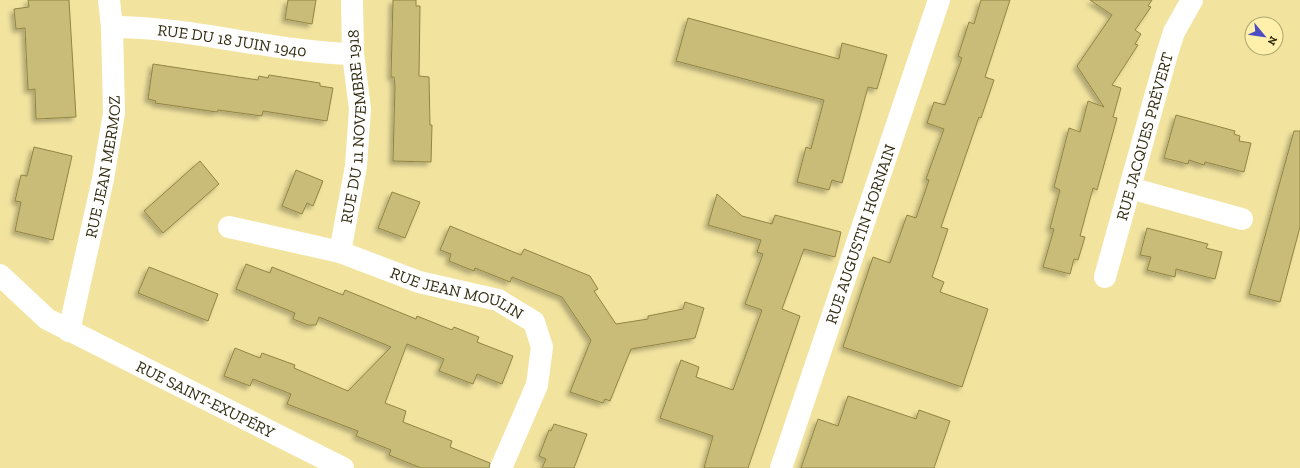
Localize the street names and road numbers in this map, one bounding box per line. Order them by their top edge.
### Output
street label: RUE DU 18 JUIN 1940 [157,20,308,61]
street label: RUE DU 11 NOVEMBRE 1918 [337,29,370,225]
street label: RUE JACQUES PRÉVERT [1112,50,1177,223]
street label: RUE JEAN MERMOZ [81,95,124,240]
street label: RUE AUGUSTIN HORNAIN [821,142,900,326]
street label: RUE JEAN MOULIN [388,263,527,323]
street label: RUE SAINT-EXUPÉRY [133,357,278,442]

